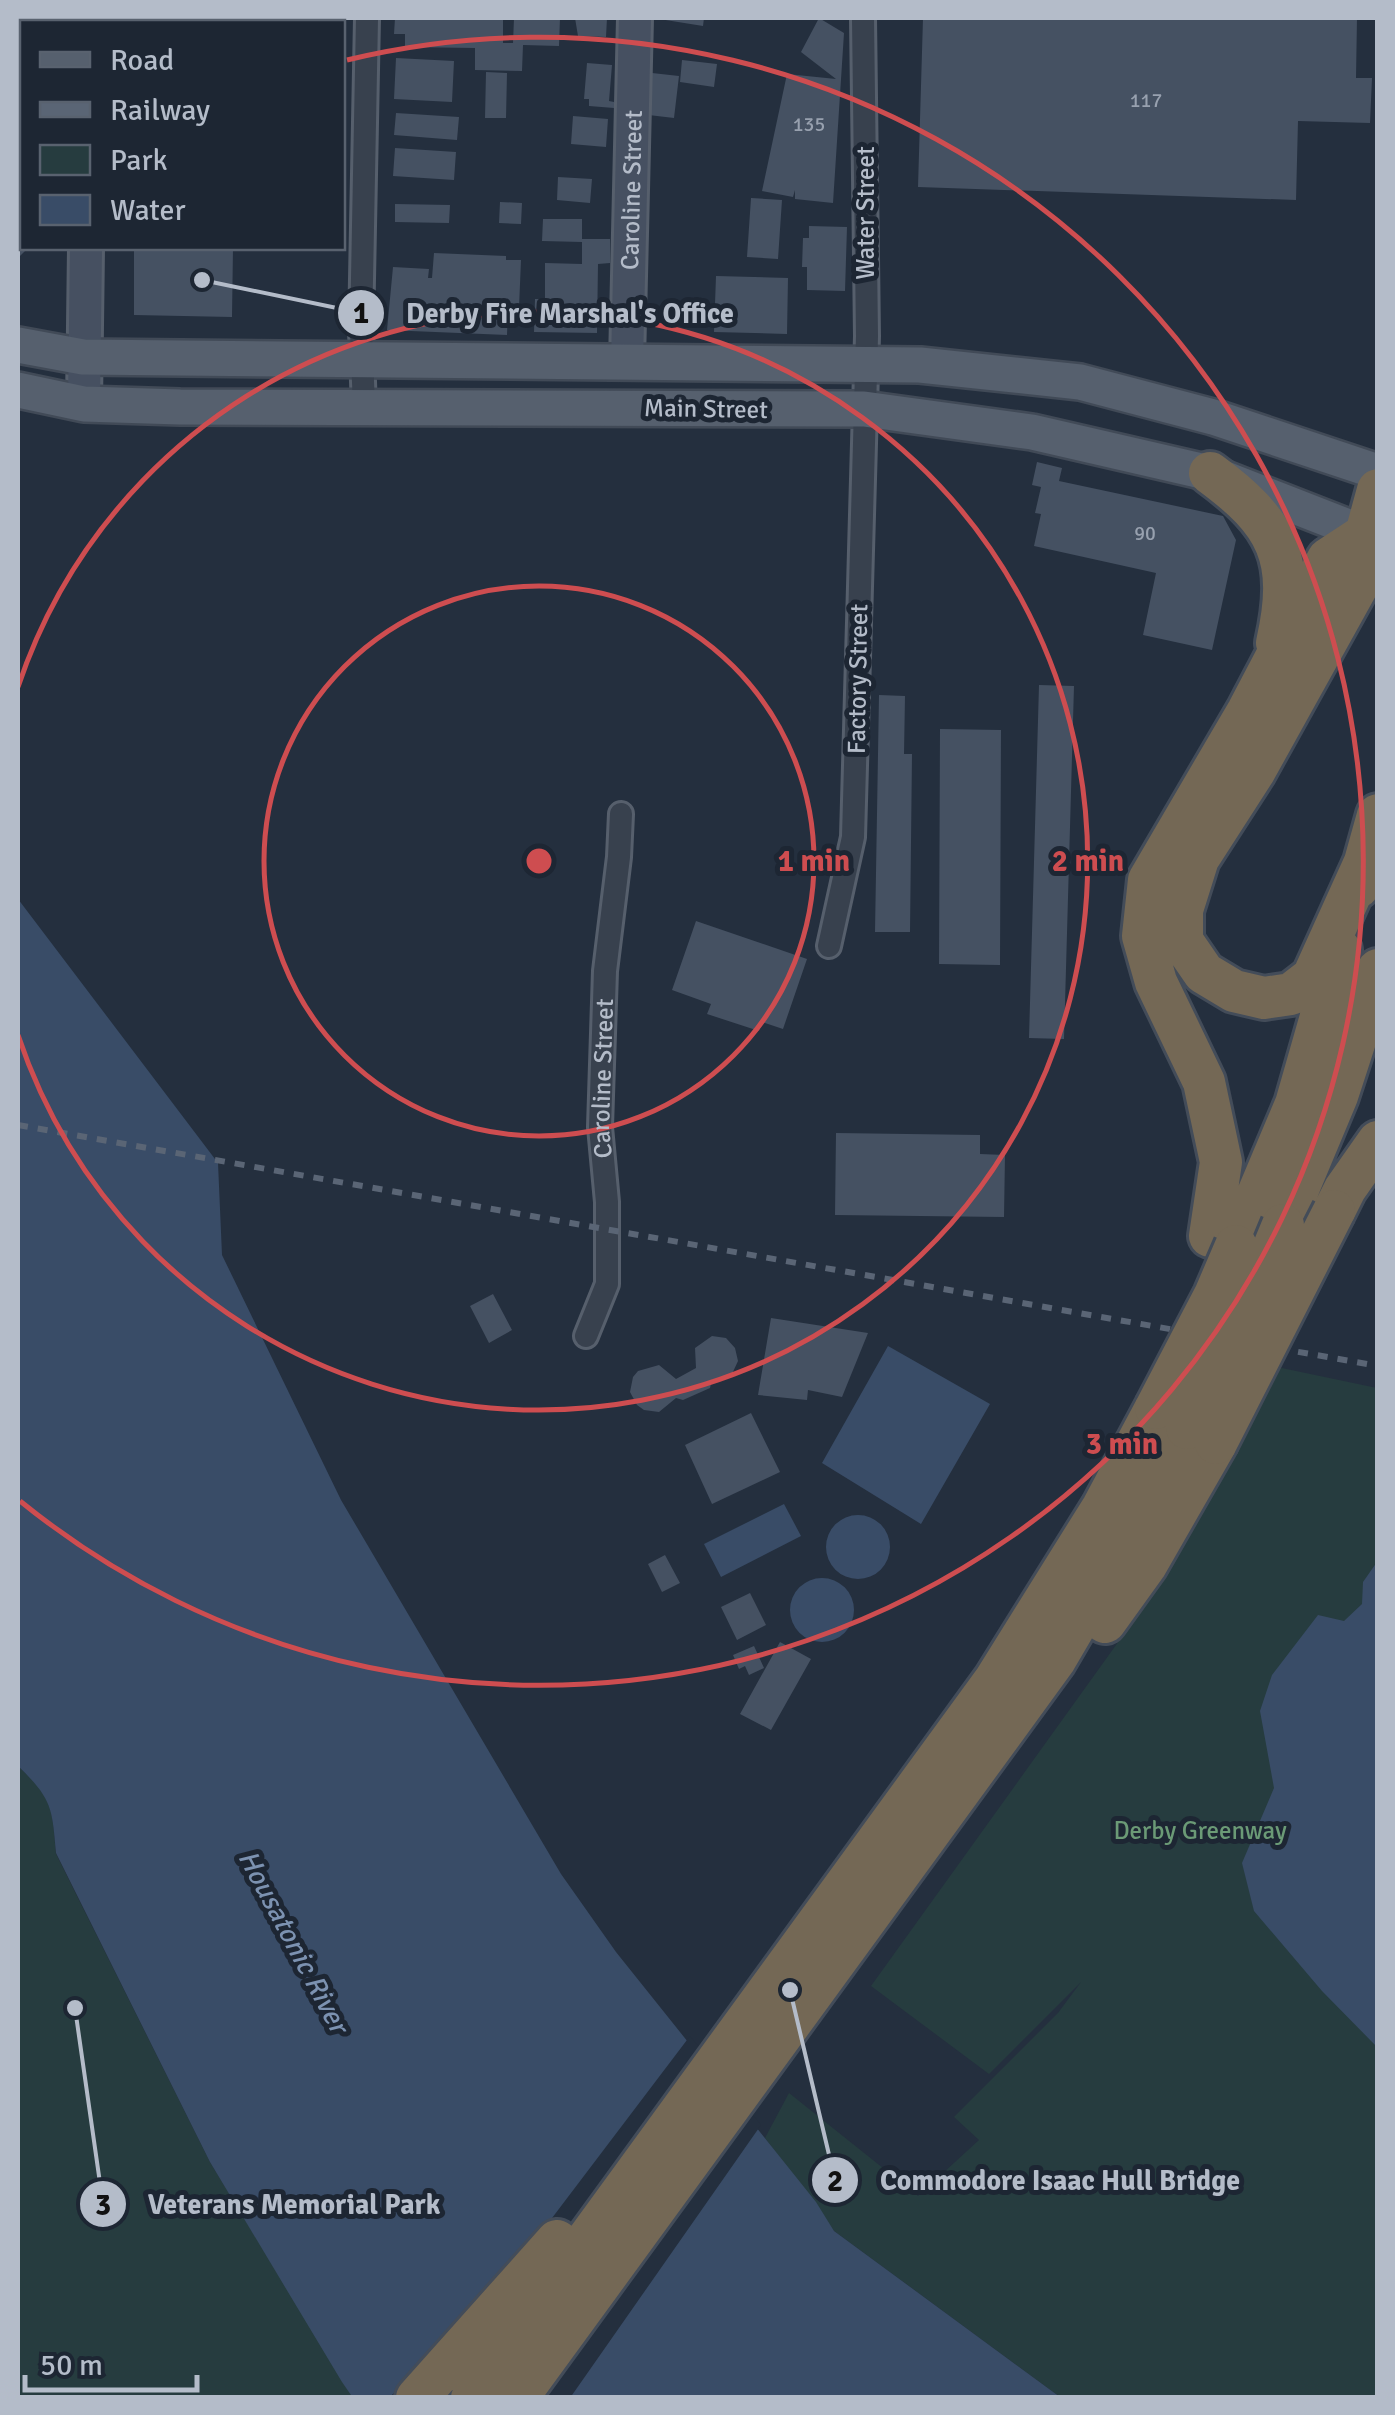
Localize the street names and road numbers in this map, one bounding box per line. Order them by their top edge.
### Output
street label: Caroline Street [614,109,649,271]
street label: Water Street [850,146,881,280]
street label: Main Street [644,392,768,425]
street label: Factory Street [841,603,874,754]
street label: Caroline Street [585,998,620,1160]

